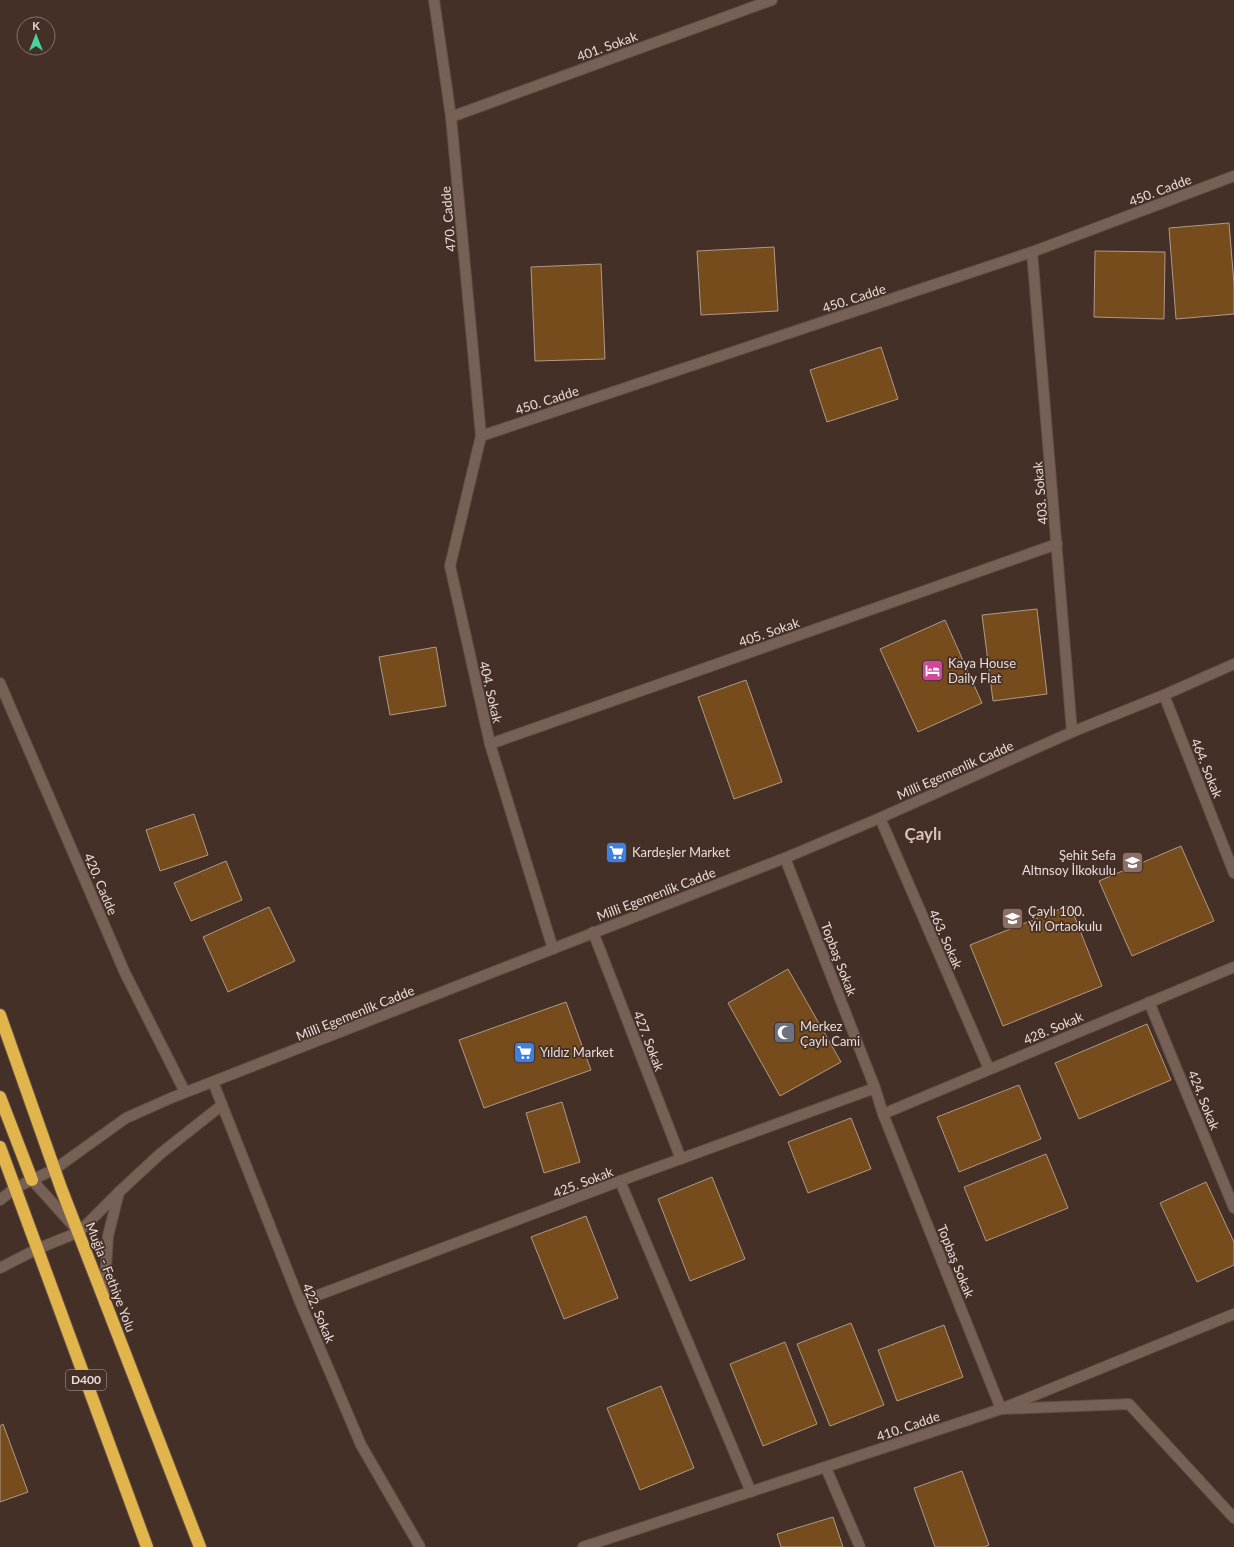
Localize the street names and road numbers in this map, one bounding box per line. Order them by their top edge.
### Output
street label: 401. Sokak [575,28,640,64]
street label: 450. Cadde [1127,171,1194,209]
street label: 470. Cadde [437,186,459,252]
street label: 450. Cadde [820,280,888,316]
street label: 450. Cadde [513,382,581,418]
street label: 403. Sokak [1029,460,1051,525]
street label: 405. Sokak [737,614,802,650]
street label: 404. Sokak [476,659,506,725]
street label: 464. Sokak [1188,736,1226,801]
street label: Milli Egemenlik Cadde [894,737,1016,803]
street label: 420. Cadde [81,851,121,917]
street label: Milli Egemenlik Cadde [594,864,718,924]
street label: 463. Sokak [926,907,966,971]
street label: Topbaş Sokak [818,920,860,998]
street label: Milli Egemenlik Cadde [294,982,417,1044]
street label: 428. Sokak [1021,1008,1086,1048]
street label: 427. Sokak [630,1009,668,1074]
street label: 424. Sokak [1185,1068,1223,1133]
street label: 425. Sokak [551,1163,616,1201]
street label: Muğla - Fethiye Yolu [83,1220,139,1334]
street label: Topbaş Sokak [934,1222,978,1300]
street label: 422. Sokak [299,1281,339,1346]
road number: D400 [66,1370,106,1390]
street label: 410. Cadde [874,1408,942,1444]

